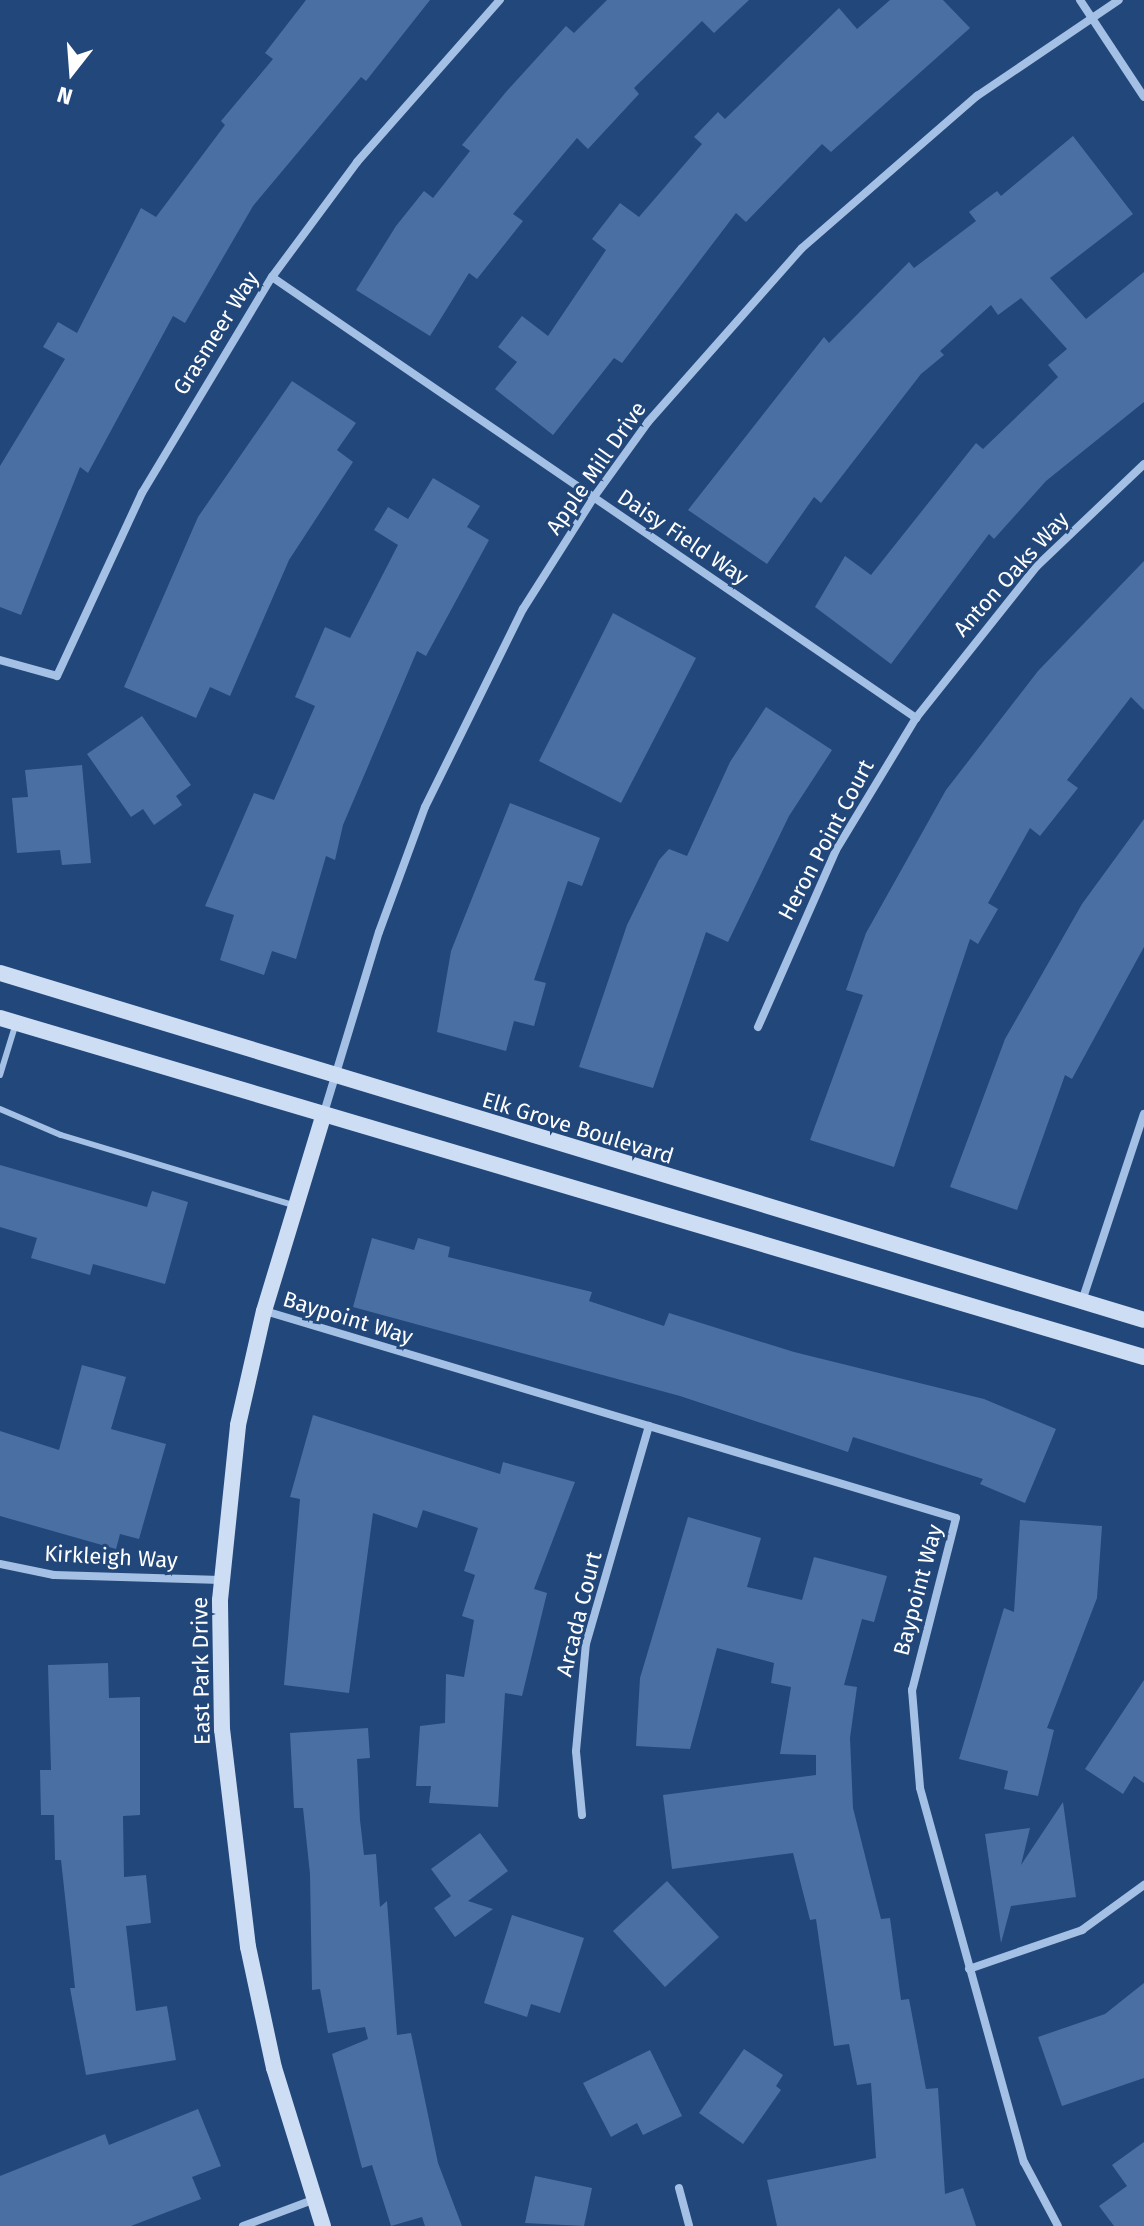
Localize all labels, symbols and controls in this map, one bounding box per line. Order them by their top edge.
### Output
north arrow [32,32,112,112]
text: N [54,80,76,110]
street label: Grasmeer Way [168,266,264,400]
street label: Apple Mill Drive [540,396,652,540]
street label: Daisy Field Way [613,484,753,590]
street label: Anton Oaks Way [948,506,1074,642]
street label: Heron Point Court [773,755,879,925]
street label: Elk Grove Boulevard [479,1086,677,1170]
street label: Baypoint Way [280,1286,416,1350]
street label: Baypoint Way [888,1522,948,1658]
street label: Kirkleigh Way [44,1540,178,1574]
street label: Arcada Court [551,1549,607,1679]
street label: East Park Drive [187,1597,215,1745]

